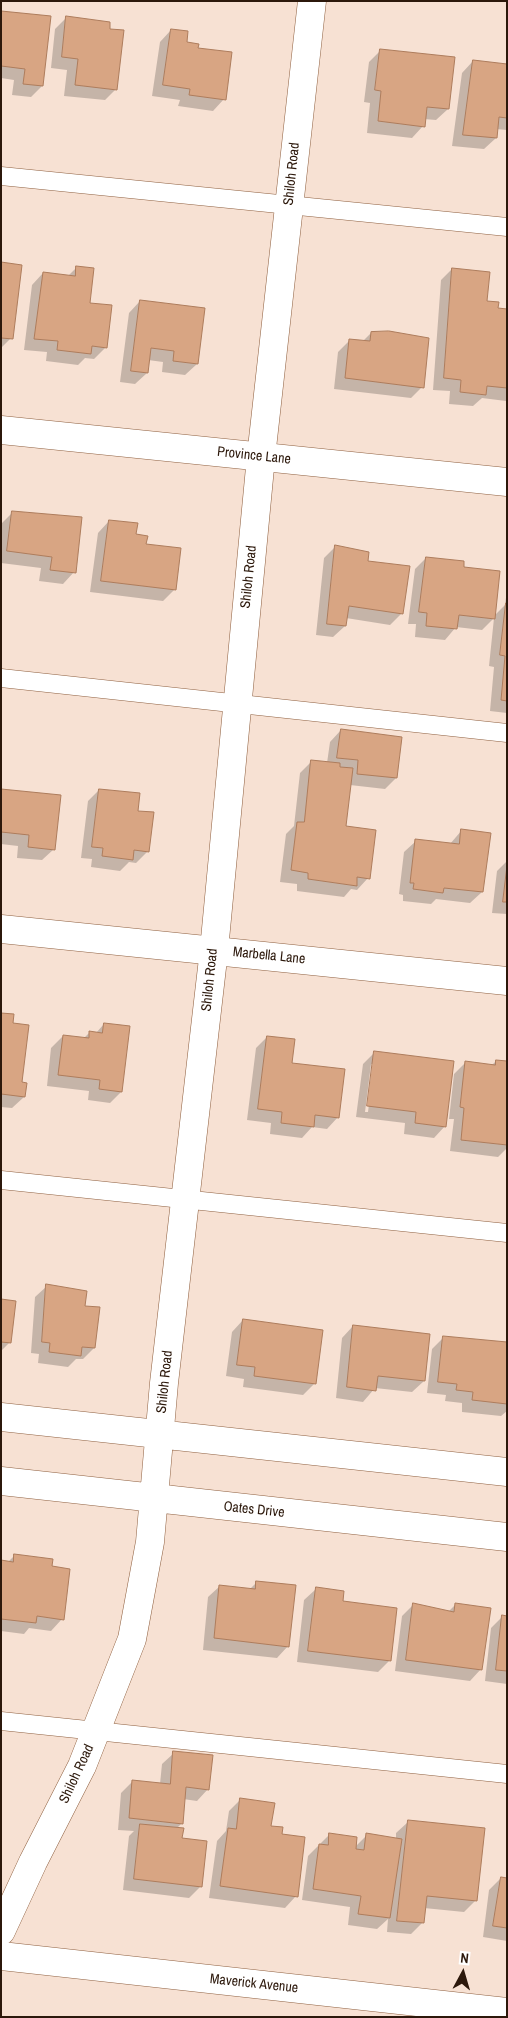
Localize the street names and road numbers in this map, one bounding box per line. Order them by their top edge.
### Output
street label: Shiloh Road [280,142,304,206]
street label: Province Lane [216,444,292,468]
street label: Shiloh Road [237,545,261,609]
street label: Marbella Lane [232,944,306,968]
street label: Shiloh Road [198,948,222,1012]
street label: Shiloh Road [153,1350,177,1414]
street label: Oates Drive [223,1498,285,1522]
street label: Shiloh Road [56,1742,98,1806]
street label: Maverick Avenue [209,1971,299,1997]

